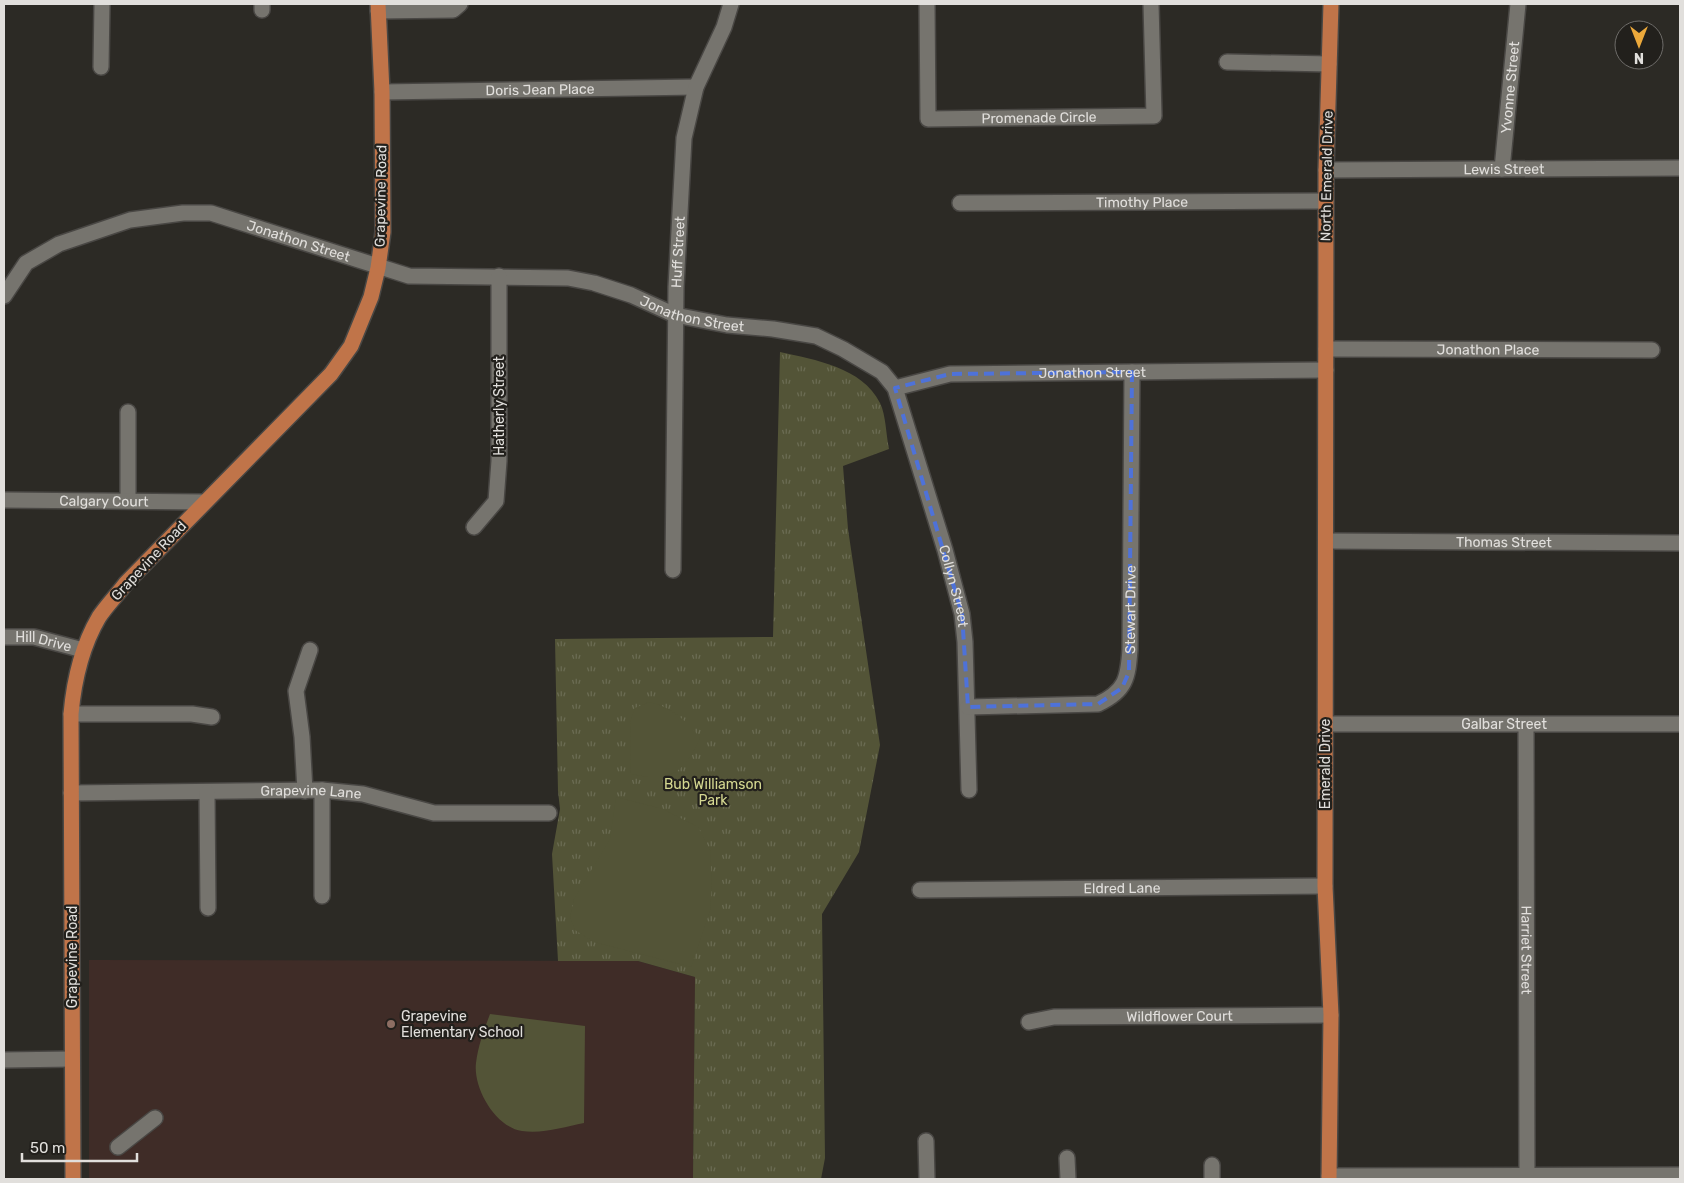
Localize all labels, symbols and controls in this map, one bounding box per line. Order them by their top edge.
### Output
north arrow [1614,20,1664,70]
street label: Yvonne Street [1497,40,1523,134]
text: N [1634,49,1644,66]
street label: Doris Jean Place [485,80,595,99]
street label: Promenade Circle [981,108,1097,127]
street label: North Emerald Drive [1317,110,1337,242]
street label: Grapevine Road [372,145,390,247]
street label: Lewis Street [1463,160,1545,178]
street label: Timothy Place [1096,193,1188,211]
street label: Huff Street [667,215,688,288]
street label: Jonathon Street [245,216,353,265]
street label: Jonathon Street [637,292,745,335]
street label: Jonathon Place [1437,341,1540,358]
street label: Hatherly Street [491,356,508,456]
street label: Jonathon Street [1038,363,1147,382]
street label: Calgary Court [59,492,149,510]
street label: Grapevine Road [108,518,190,604]
street label: Thomas Street [1456,533,1552,551]
street label: Collyn Street [935,543,972,629]
street label: Stewart Drive [1121,565,1139,654]
street label: Hill Drive [15,629,74,655]
street label: Galbar Street [1461,716,1547,733]
street label: Emerald Drive [1317,719,1334,809]
park label: Bub Williamson Park [664,776,762,809]
street label: Grapevine Lane [260,781,362,802]
street label: Eldred Lane [1083,879,1161,897]
street label: Harriet Street [1518,905,1535,995]
street label: Grapevine Road [64,906,81,1008]
street label: Wildflower Court [1126,1007,1233,1025]
place label: Grapevine Elementary School [401,1008,523,1041]
marker: Grapevine Elementary School [385,1018,397,1030]
scale bar [22,1130,138,1162]
text: 50 m [30,1139,65,1157]

